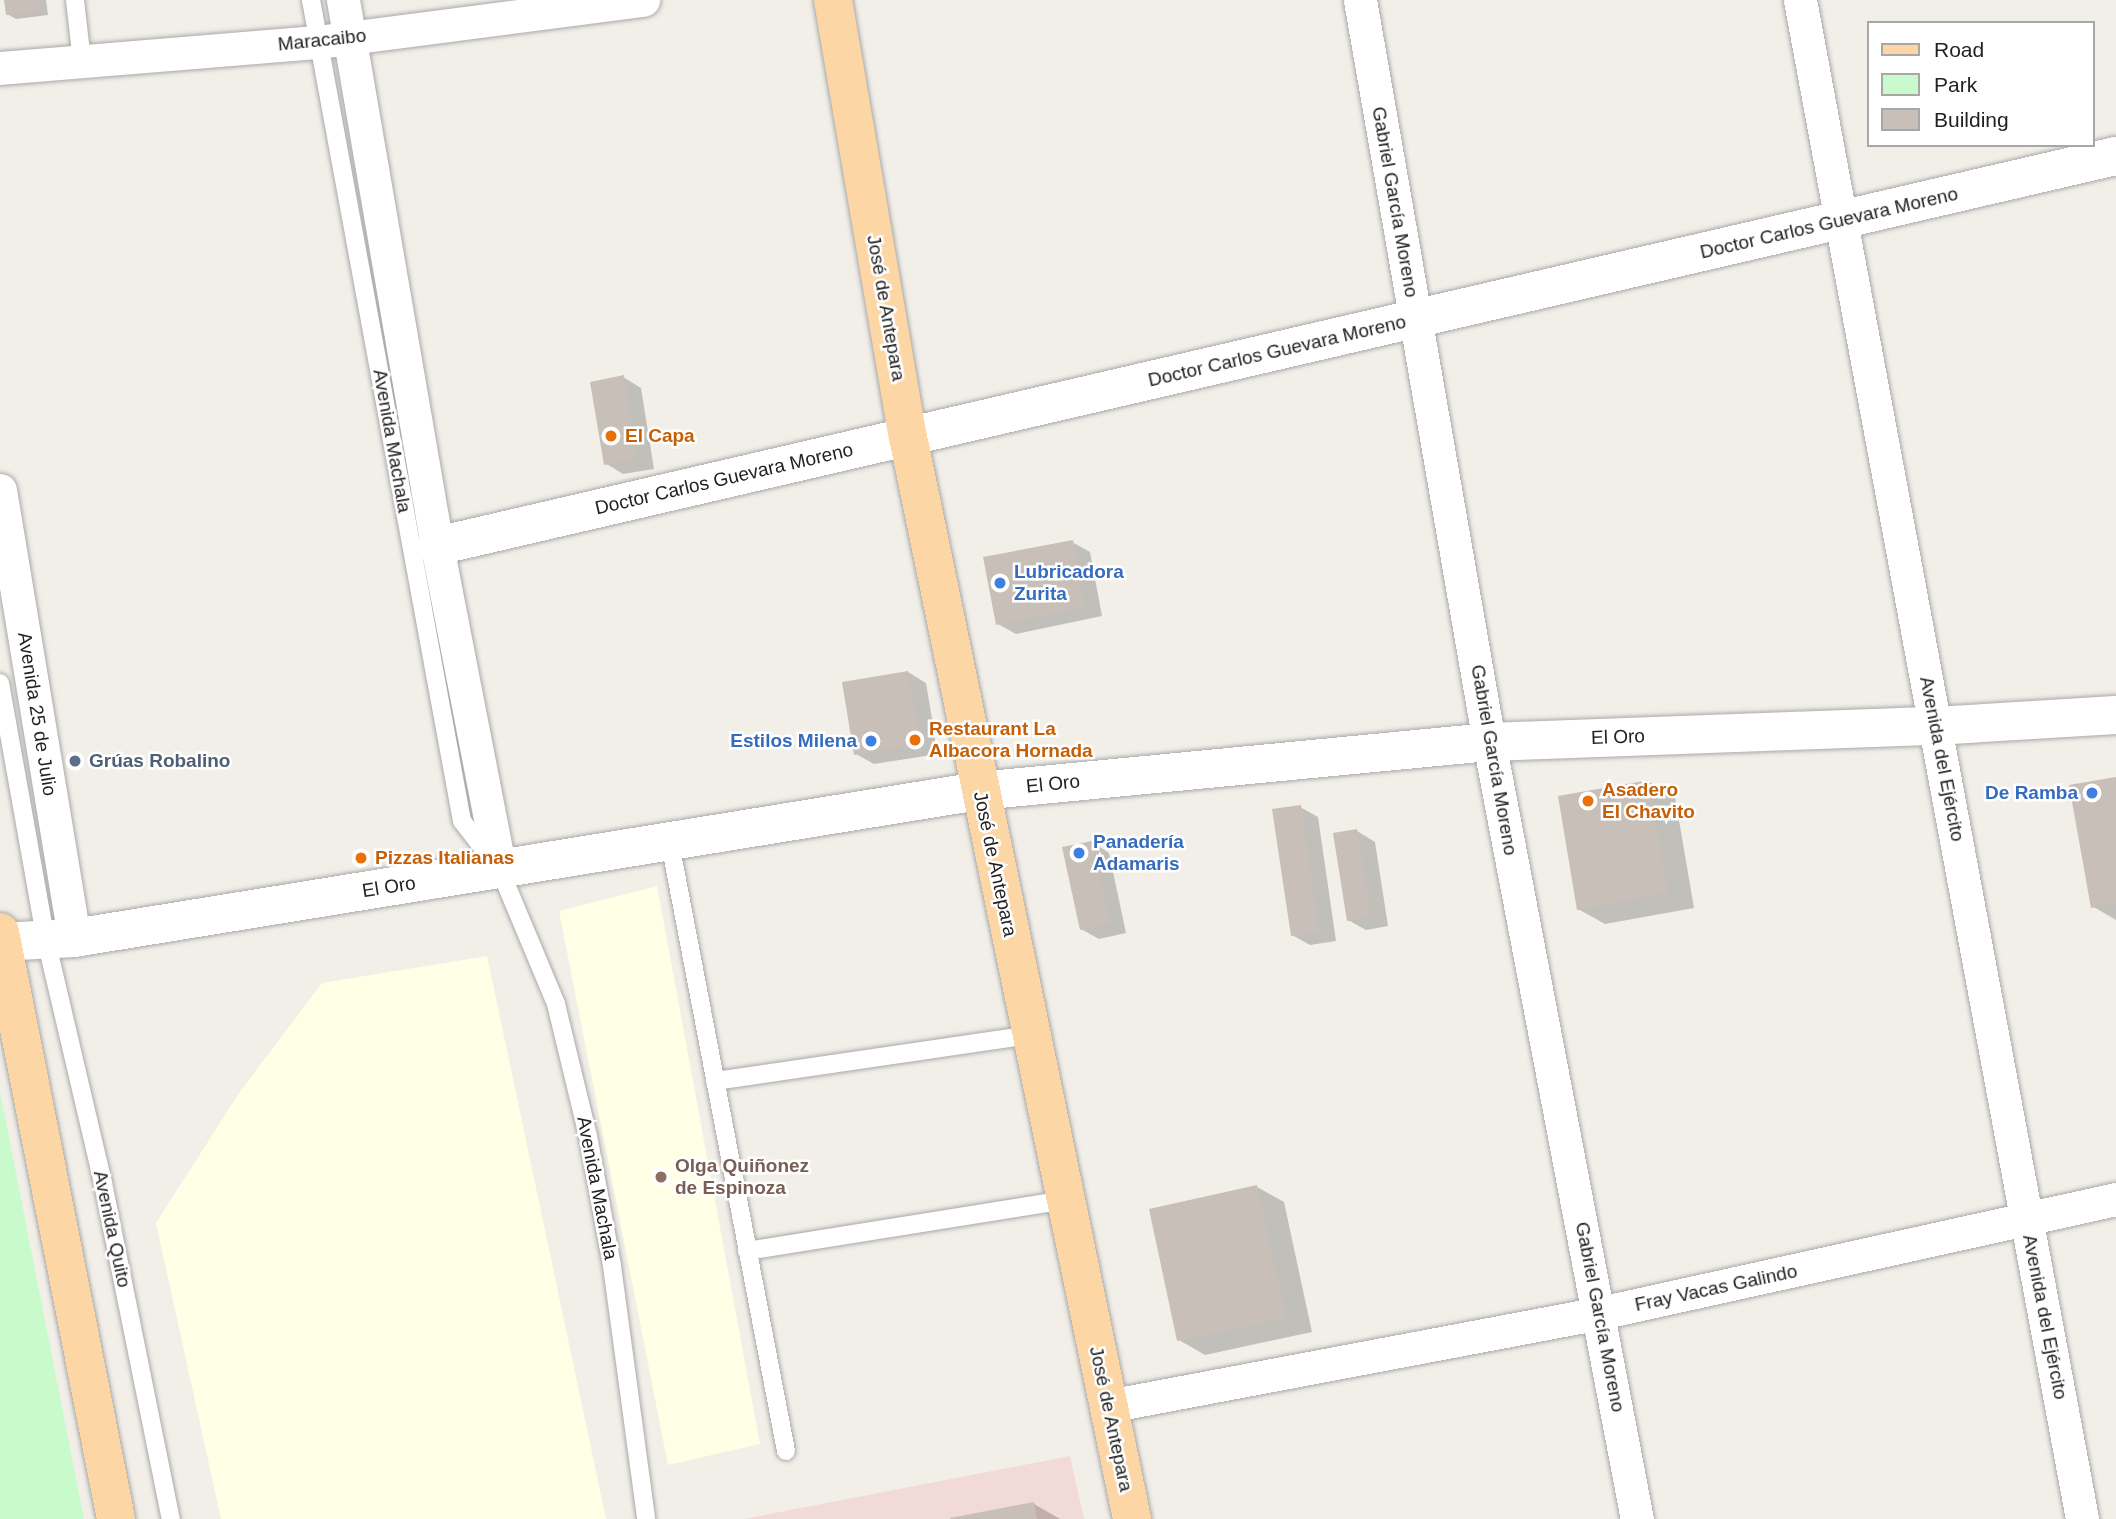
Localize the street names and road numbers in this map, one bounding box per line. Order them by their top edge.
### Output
street label: Maracaibo [277,24,367,56]
street label: Gabriel García Moreno [1367,105,1423,299]
street label: Doctor Carlos Guevara Moreno [1698,182,1960,264]
street label: José de Antepara [862,233,910,383]
street label: Doctor Carlos Guevara Moreno [1146,310,1408,392]
street label: Avenida Machala [368,367,416,515]
street label: Doctor Carlos Guevara Moreno [593,438,855,520]
street label: Avenida 25 de Julio [13,630,61,798]
street label: Gabriel García Moreno [1466,663,1522,857]
street label: Avenida del Ejército [1915,675,1969,843]
street label: El Oro [1591,725,1645,749]
street label: El Oro [1025,770,1081,798]
street label: José de Antepara [968,789,1022,939]
street label: El Oro [361,872,417,902]
street label: Avenida Machala [572,1114,622,1262]
street label: Avenida Quito [88,1168,136,1290]
street label: Gabriel García Moreno [1570,1220,1630,1414]
street label: Avenida del Ejército [2018,1233,2072,1401]
street label: Fray Vacas Galindo [1633,1260,1799,1316]
street label: José de Antepara [1084,1344,1138,1494]

